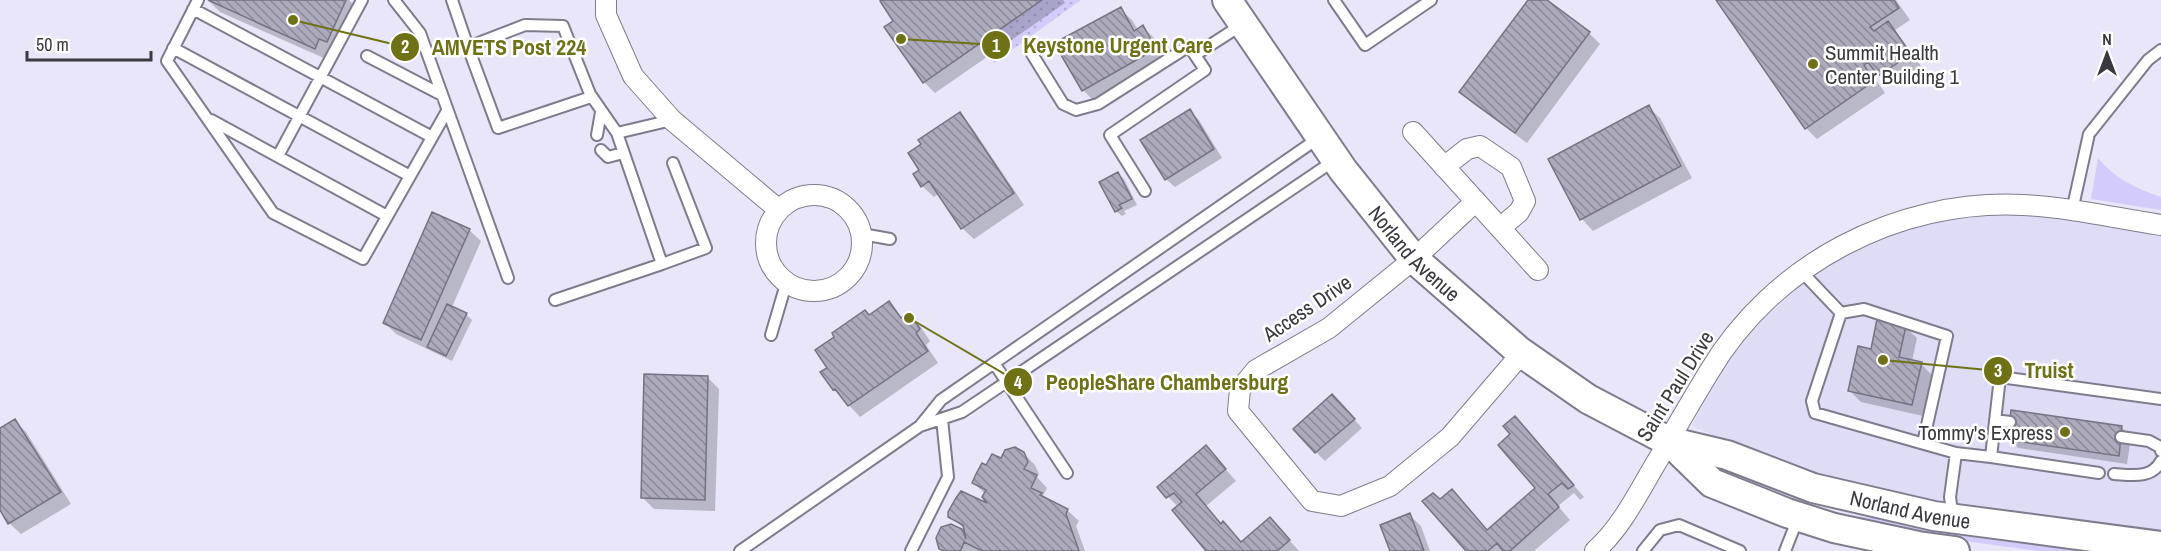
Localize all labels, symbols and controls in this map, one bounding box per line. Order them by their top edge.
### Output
scale bar [27,24,152,62]
north arrow [2077,24,2137,84]
callout: Keystone Urgent Care [981,25,1224,65]
callout: AMVETS Post 224 [390,27,598,67]
text: N [2102,28,2112,50]
text: Keystone Urgent Care [1023,30,1213,60]
text: 50 m [36,32,69,57]
text: AMVETS Post 224 [432,32,586,62]
text: 1 [992,33,1001,58]
text: 2 [401,34,409,59]
place label: Summit Health Center Building 1 [1825,38,1959,91]
marker: Summit Health Center Building 1 [1806,57,1820,71]
street label: Norland Avenue [1362,199,1467,308]
street label: Access Drive [1256,268,1357,349]
street label: Saint Paul Drive [1629,325,1721,447]
callout: Truist [1983,351,2086,391]
text: Truist [2024,355,2074,385]
text: 3 [1994,358,2002,383]
callout: PeopleShare Chambersburg [1003,362,1300,402]
text: PeopleShare Chambersburg [1046,367,1288,397]
text: 4 [1014,370,1023,395]
place label: Tommy's Express [1919,418,2053,447]
marker: Tommy's Express [2058,425,2072,439]
street label: Norland Avenue [1847,483,1972,535]

